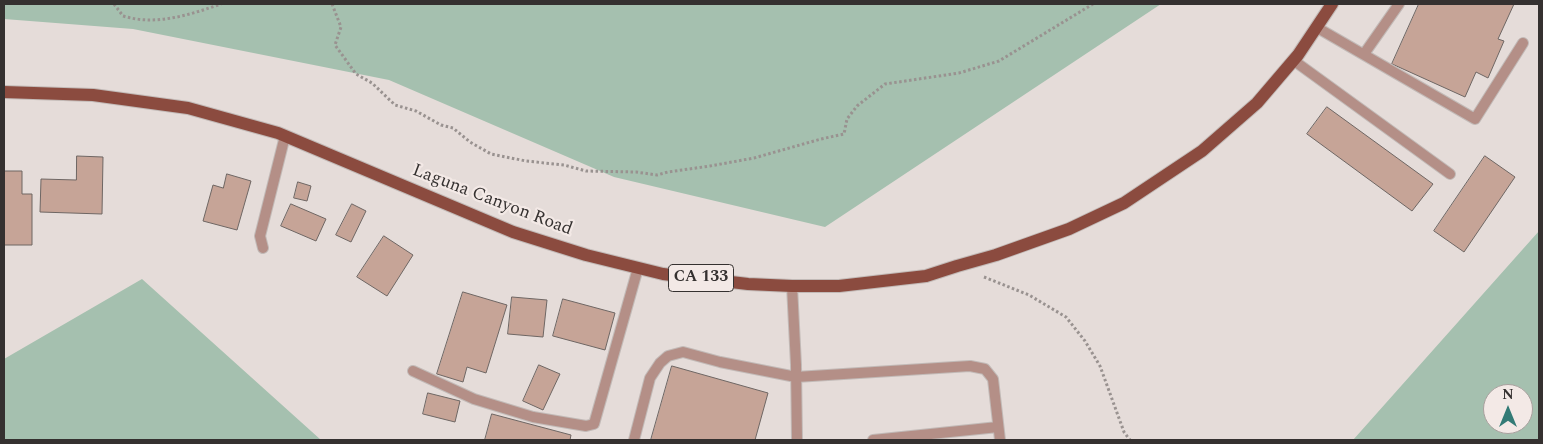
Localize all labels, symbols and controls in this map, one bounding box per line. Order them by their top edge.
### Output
street label: Laguna Canyon Road [409,160,575,242]
road number: CA 133 [668,264,734,292]
north arrow [1483,384,1533,434]
text: N [1502,384,1514,405]

